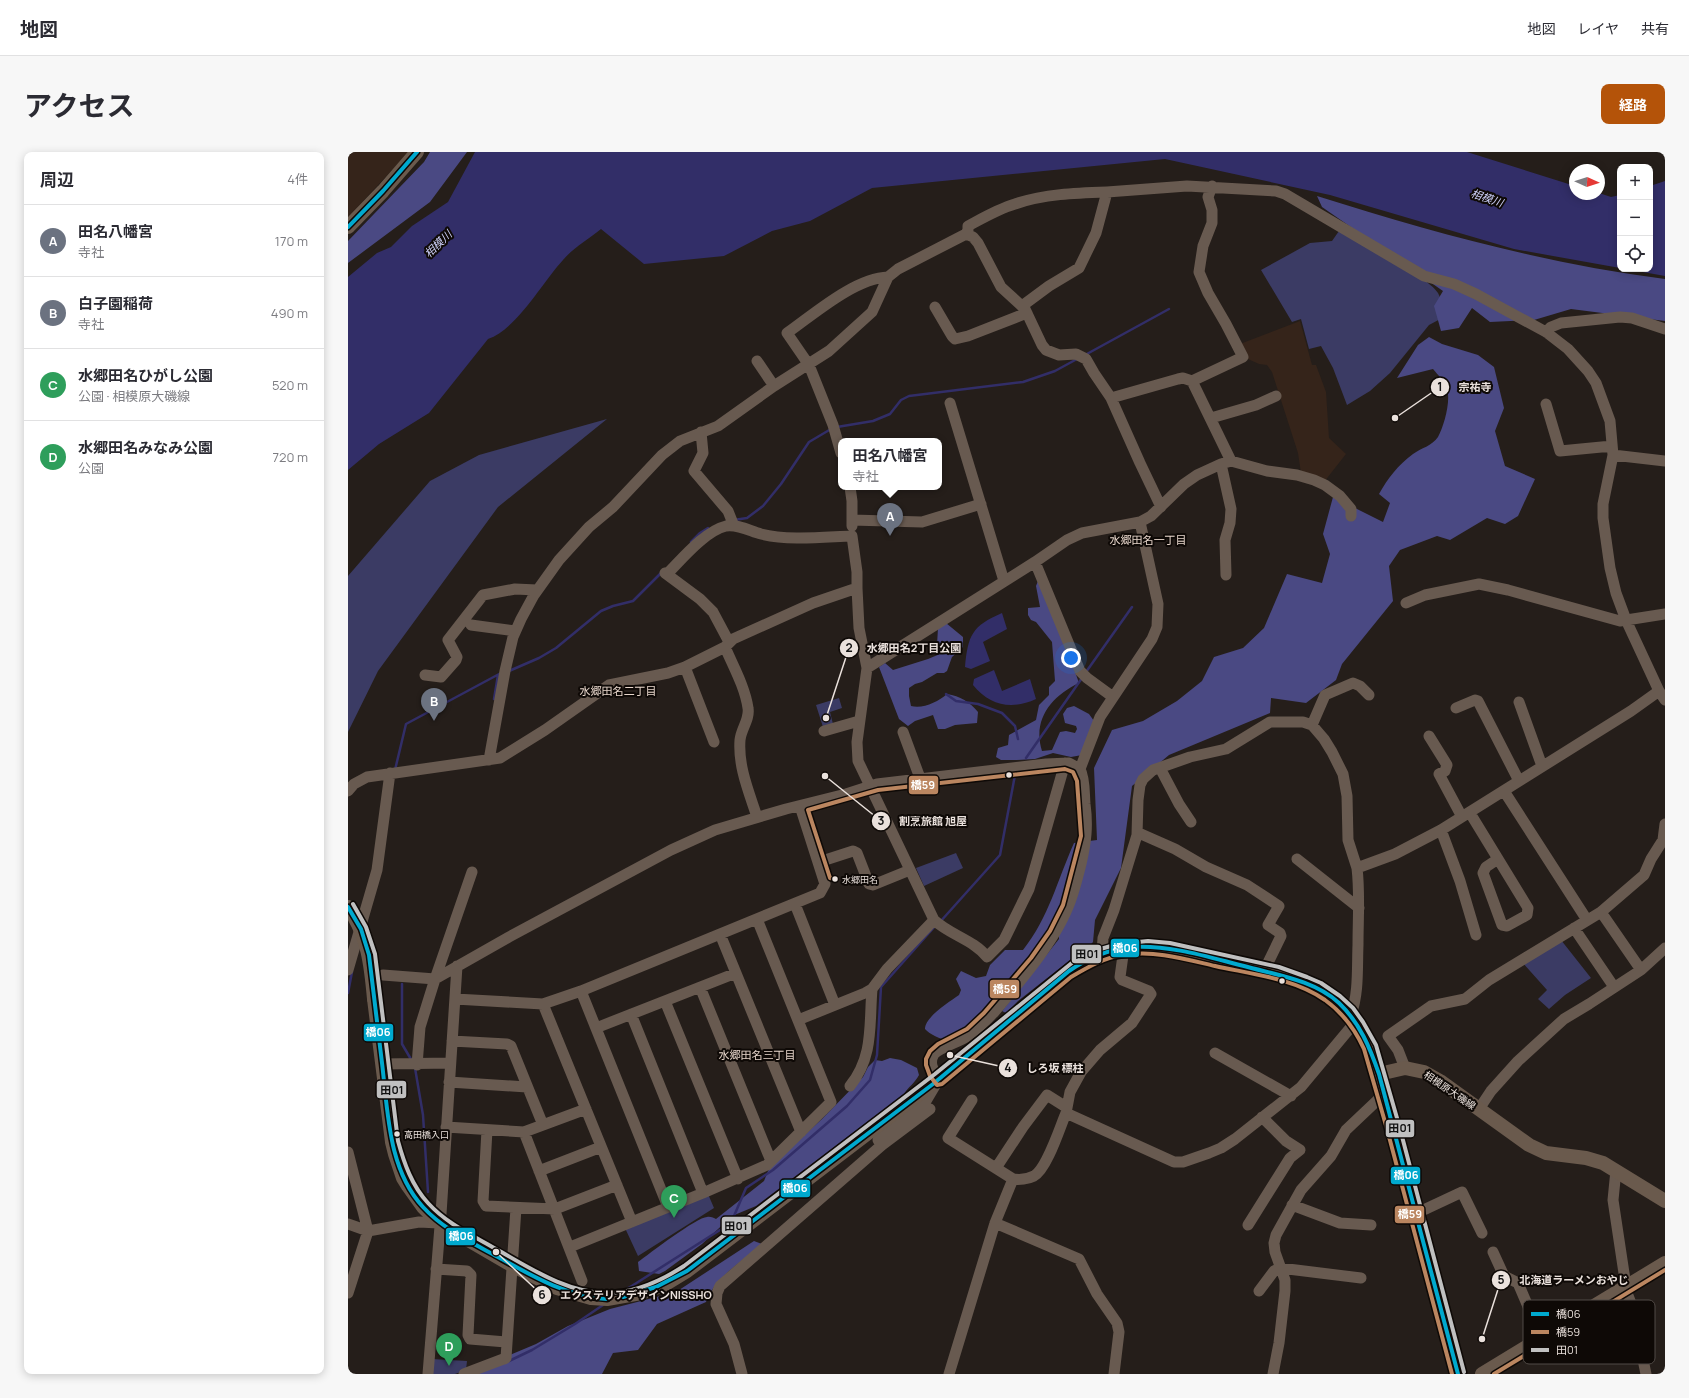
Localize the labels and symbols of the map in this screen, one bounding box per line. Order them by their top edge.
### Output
north arrow [1569,164,1605,200]
water label: 相模川 [1469,185,1506,210]
water label: 相模川 [421,226,455,260]
callout: 宗祐寺 [1430,375,1499,398]
text: 1 [1437,378,1443,395]
text: 宗祐寺 [1459,379,1492,394]
pin: A [877,503,903,536]
district label: 水郷田名一丁目 [1110,532,1187,547]
callout: 水郷田名2丁目公園 [839,636,969,659]
text: 2 [845,639,853,656]
text: 水郷田名2丁目公園 [867,640,961,655]
your location [1061,648,1081,668]
district label: 水郷田名二丁目 [580,683,657,698]
pin: B [421,688,447,721]
unlabelled marker [1004,770,1014,780]
line badge: 橋59 [908,775,939,795]
text: 橋59 [911,777,935,792]
callout: 割烹旅館 旭屋 [871,809,975,832]
text: 3 [878,812,885,829]
text: 割烹旅館 旭屋 [899,813,967,828]
place label: 水郷田名 [842,873,878,886]
marker: 水郷田名 [830,874,840,884]
line badge: 橋06 [1110,938,1140,958]
text: 橋06 [1112,940,1138,955]
line badge: 田01 [1071,944,1102,964]
text: 田01 [1075,946,1099,961]
unlabelled marker [1277,976,1287,986]
line badge: 橋59 [989,979,1020,999]
text: 橋59 [993,981,1017,996]
line badge: 橋06 [363,1023,394,1042]
text: 橋06 [365,1024,391,1039]
district label: 水郷田名三丁目 [719,1047,796,1062]
callout: しろ坂 標柱 [998,1056,1091,1079]
text: 4 [1004,1059,1012,1076]
text: しろ坂 標柱 [1026,1060,1084,1075]
street label: 相模原大磯線 [1421,1067,1479,1113]
line badge: 田01 [376,1080,407,1099]
text: 田01 [380,1082,404,1097]
line badge: 田01 [1385,1119,1415,1138]
text: 田01 [1388,1120,1412,1135]
place label: 高田橋入口 [404,1128,449,1141]
marker: 高田橋入口 [392,1129,402,1139]
line badge: 橋06 [1390,1166,1421,1185]
text: 橋06 [1393,1167,1419,1182]
line badge: 橋06 [780,1179,811,1198]
text: 橋06 [782,1180,808,1195]
pin: C [661,1185,687,1218]
line badge: 橋59 [1394,1205,1425,1224]
text: 橋59 [1398,1206,1422,1221]
line badge: 田01 [721,1216,752,1235]
text: 田01 [724,1218,748,1233]
line badge: 橋06 [445,1227,476,1246]
text: 橋06 [448,1228,474,1243]
callout: 北海道ラーメンおやじ [1491,1268,1637,1291]
text: 5 [1497,1271,1505,1288]
text: 北海道ラーメンおやじ [1519,1272,1629,1287]
callout: エクステリアデザインNISSHO [532,1283,720,1306]
text: 6 [538,1286,546,1303]
text: エクステリアデザインNISSHO [560,1287,712,1302]
legend [1523,1300,1655,1364]
text: 橋06 [1556,1306,1581,1321]
text: 橋59 [1556,1324,1580,1339]
pin: D [436,1333,462,1366]
text: 田01 [1556,1342,1578,1357]

